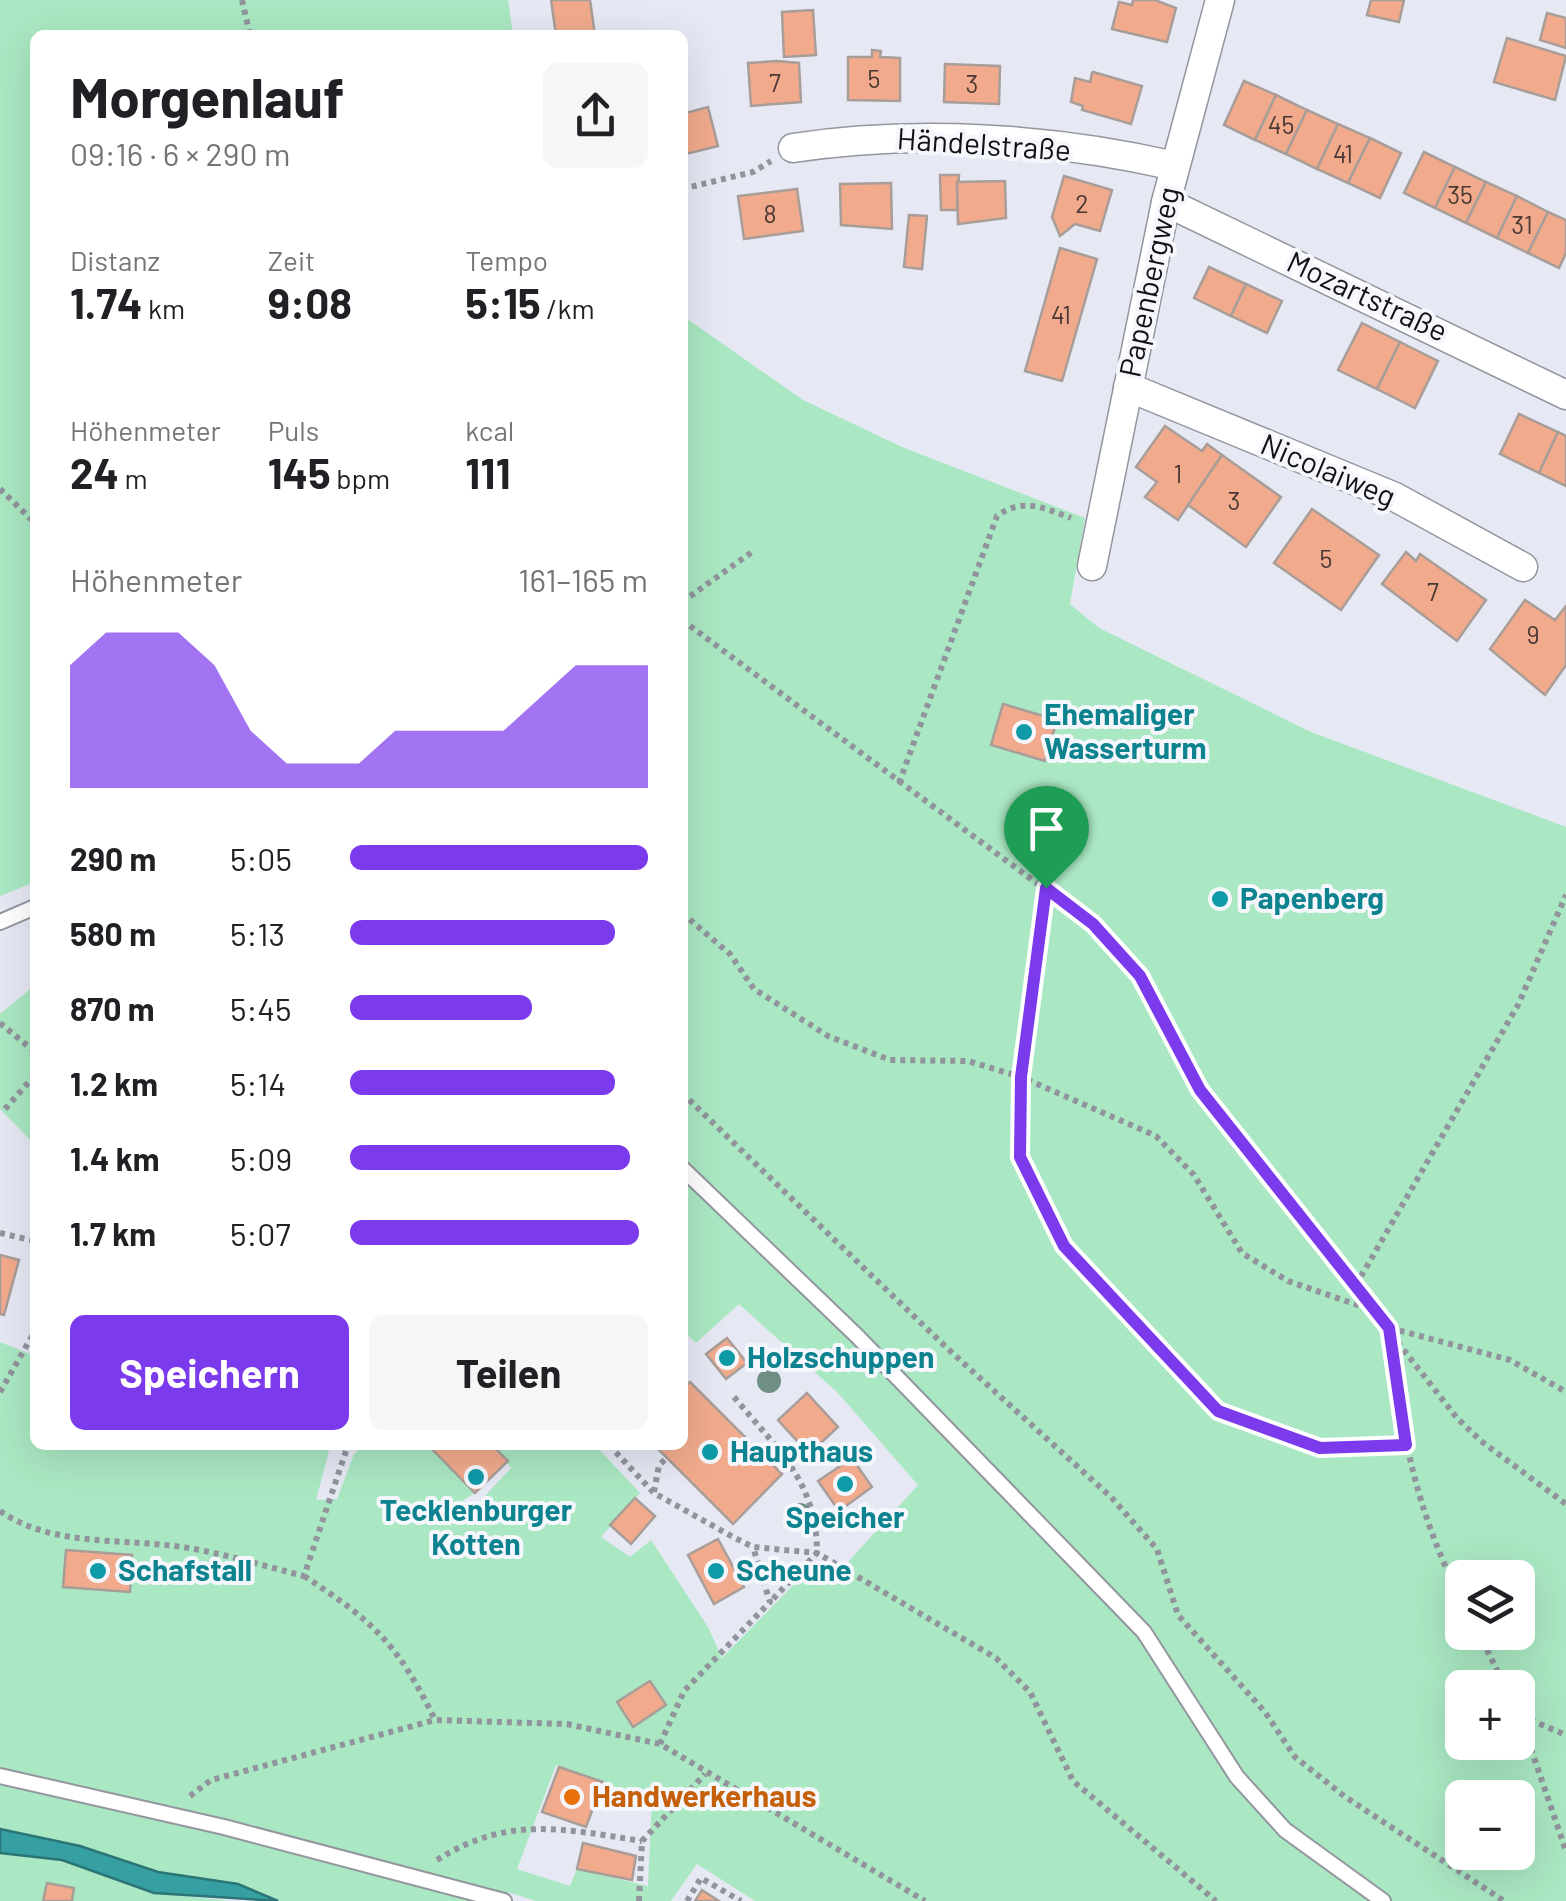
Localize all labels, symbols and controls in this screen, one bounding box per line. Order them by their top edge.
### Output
text: Morgenlauf [70,63,344,129]
button: share [543,63,648,168]
house number: 5 [868,63,880,93]
house number: 7 [769,67,781,97]
house number: 3 [966,68,978,98]
house number: 45 [1268,109,1294,139]
street label: Händelstraße [896,119,1072,167]
text: 09:16 · 6 × 290 m [70,134,290,172]
house number: 41 [1333,138,1353,168]
house number: 35 [1447,179,1473,209]
street label: Papenbergweg [1110,183,1186,380]
house number: 2 [1075,188,1089,218]
house number: 8 [763,198,777,228]
house number: 31 [1511,209,1533,239]
street label: Mozartstraße [1282,242,1454,348]
text: Distanz [70,243,160,277]
text: Zeit [268,243,315,277]
text: Tempo [465,243,548,277]
text: 1.74 [70,277,142,327]
text: 9:08 [268,277,352,327]
text: 5:15 [465,277,541,327]
text: km [142,291,185,325]
text: /km [541,291,595,325]
house number: 41 [1051,299,1071,329]
text: Höhenmeter [70,413,221,447]
text: Puls [268,413,319,447]
text: kcal [465,413,514,447]
street label: Nicolaiweg [1256,425,1402,514]
text: 24 [70,447,119,497]
text: 145 [268,447,331,497]
text: 111 [465,447,511,497]
house number: 1 [1174,458,1182,488]
text: m [119,461,148,495]
text: bpm [331,461,390,495]
house number: 3 [1228,485,1240,515]
house number: 5 [1320,543,1332,573]
text: Höhenmeter [70,560,242,598]
text: 161–165 m [518,560,648,598]
house number: 7 [1427,576,1439,606]
house number: 9 [1526,619,1540,649]
place label: Ehemaliger Wasserturm [1044,695,1207,765]
marker: Ehemaliger Wasserturm [1013,721,1035,743]
pin [1004,786,1089,889]
icon: arrive [1019,801,1074,856]
text: 290 m [70,839,156,877]
text: 5:05 [230,839,292,877]
place label: Papenberg [1240,879,1384,915]
marker: Papenberg [1209,888,1231,910]
text: 580 m [70,914,156,952]
text: 5:13 [230,914,285,952]
text: 870 m [70,989,155,1027]
text: 5:45 [230,989,291,1027]
text: 1.2 km [70,1064,158,1102]
text: 5:14 [230,1064,286,1102]
text: 1.4 km [70,1139,160,1177]
text: 5:09 [230,1139,292,1177]
text: 1.7 km [70,1214,156,1252]
text: 5:07 [230,1214,291,1252]
button: Speichern [70,1315,349,1430]
button: Teilen [369,1315,648,1430]
place label: Holzschuppen [747,1338,934,1374]
marker: Holzschuppen [716,1347,738,1369]
place label: Haupthaus [730,1432,873,1468]
marker: Haupthaus [699,1441,721,1463]
marker: Tecklenburger Kotten [465,1466,487,1488]
marker: Speicher [834,1473,856,1495]
place label: Tecklenburger Kotten [380,1491,573,1561]
place label: Speicher [785,1498,905,1534]
place label: Schafstall [118,1551,252,1587]
place label: Scheune [736,1551,852,1587]
marker: Schafstall [87,1560,109,1582]
marker: Scheune [705,1560,727,1582]
map controls [1445,1560,1535,1870]
button: layers [1445,1560,1535,1650]
button: + [1445,1670,1535,1760]
place label: Handwerkerhaus [592,1777,817,1813]
button: − [1445,1780,1535,1870]
marker: Handwerkerhaus [561,1786,583,1808]

